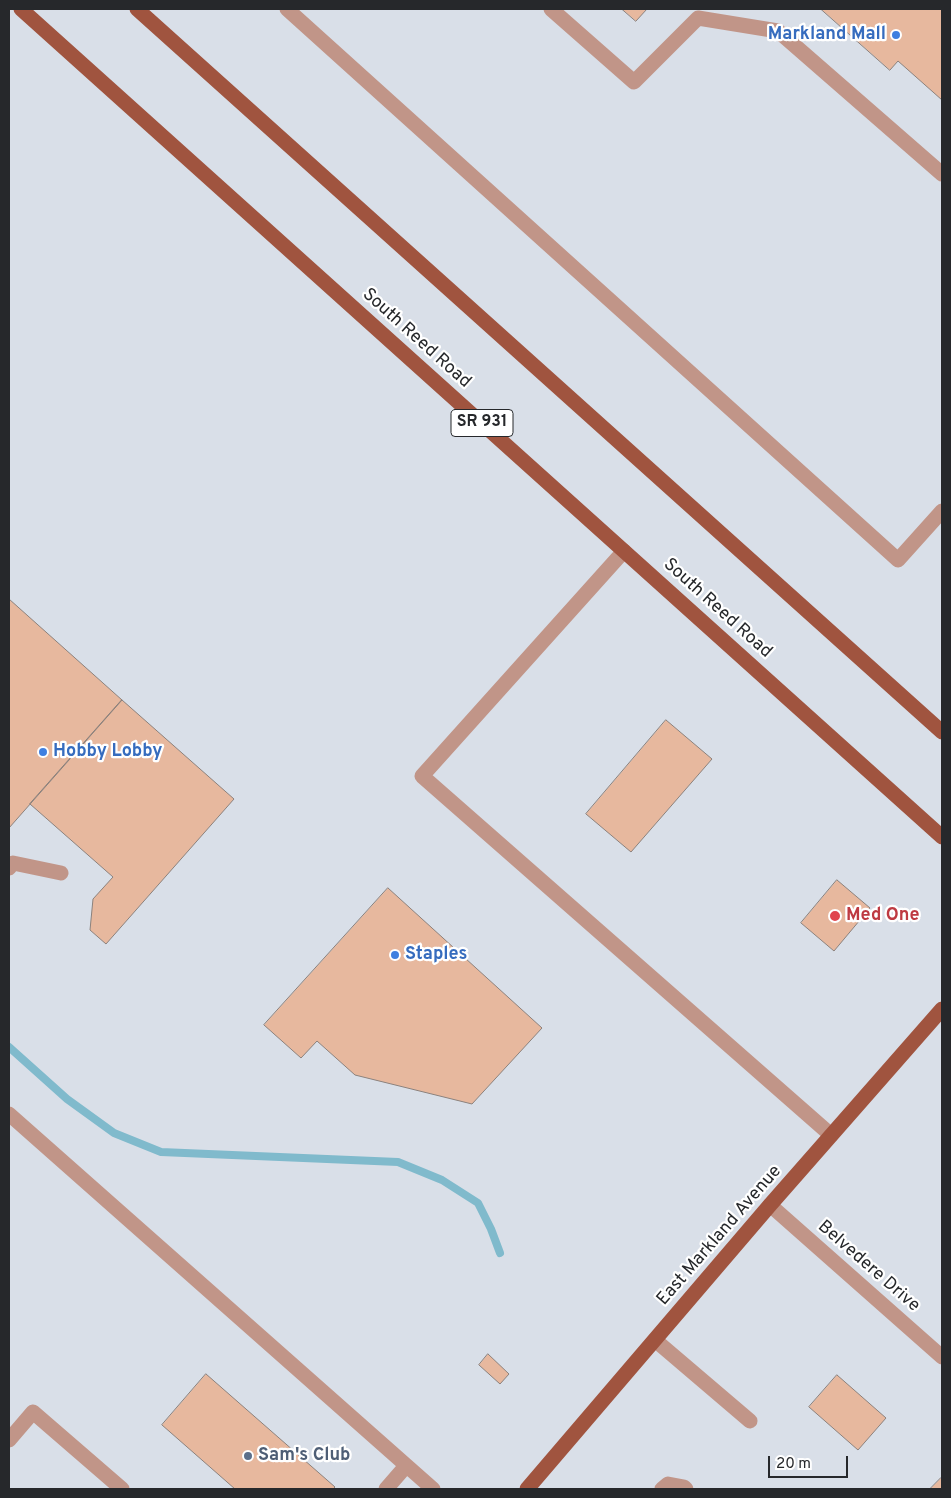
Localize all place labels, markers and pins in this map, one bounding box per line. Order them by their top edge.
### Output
place label: Markland Mall [768,24,886,46]
marker: Markland Mall [890,29,902,41]
place label: Hobby Lobby [53,741,163,763]
marker: Hobby Lobby [37,746,49,758]
place label: Med One [846,905,920,927]
marker: Med One [828,909,842,923]
place label: Staples [405,944,467,966]
marker: Staples [389,949,401,961]
place label: Sam's Club [258,1445,350,1467]
marker: Sam's Club [242,1450,254,1462]

